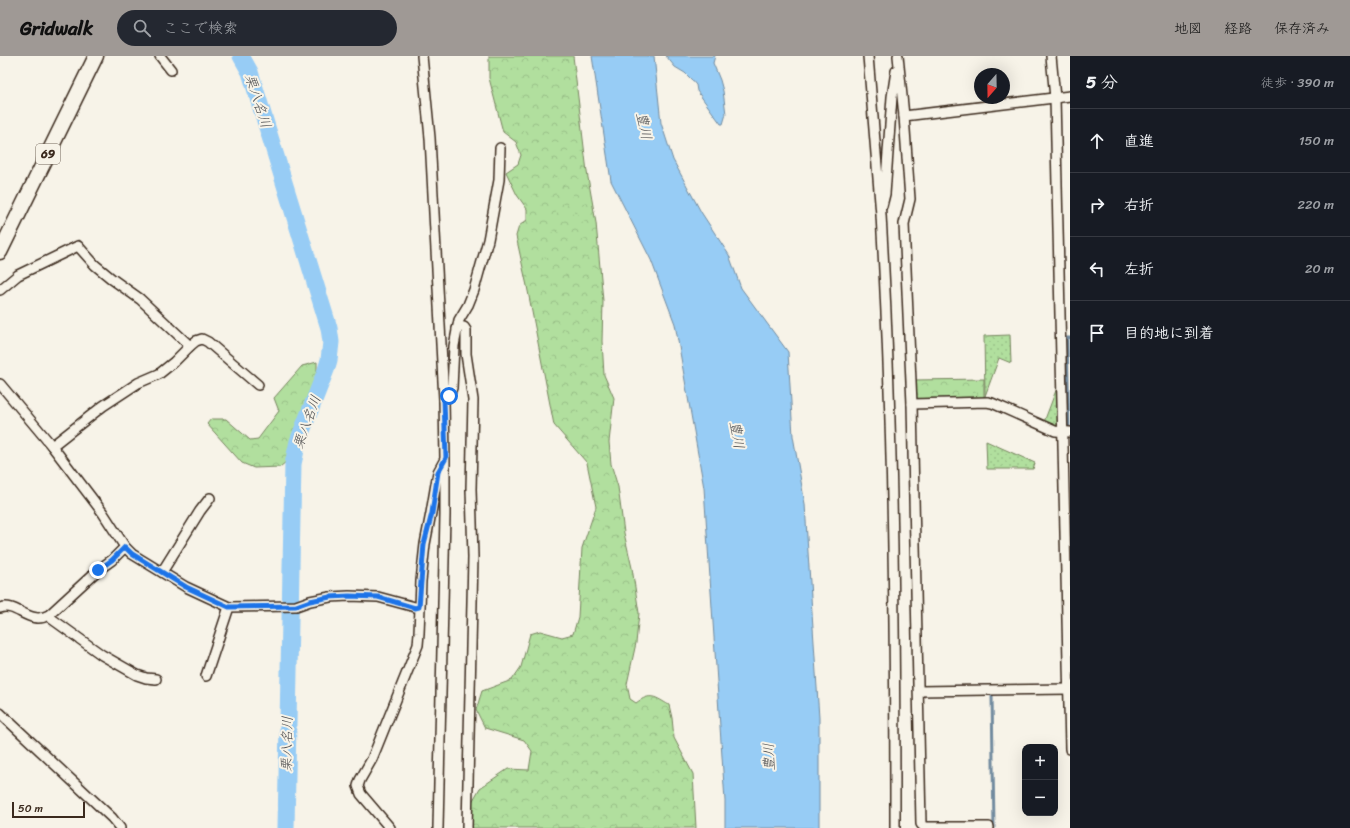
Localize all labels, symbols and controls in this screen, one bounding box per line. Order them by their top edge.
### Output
search box [117,10,397,46]
text: Gridwalk [20,12,93,45]
text: ここで検索 [163,15,238,41]
text: 地図 [1174,16,1202,41]
text: 経路 [1224,16,1252,41]
text: 保存済み [1274,16,1330,41]
icon: search [131,17,153,39]
text: 5 分 [1086,67,1118,97]
north arrow [974,68,1010,104]
water label: 栗八名川 [237,71,279,131]
text: 徒歩 · 390 m [1261,71,1334,94]
water label: 豊川 [629,110,659,142]
text: 直進 [1124,128,1154,154]
text: 150 m [1299,129,1334,152]
icon: ahead [1086,130,1108,152]
road number: 69 [36,144,60,164]
text: 右折 [1124,192,1154,218]
text: 220 m [1297,193,1334,216]
icon: right [1086,194,1108,216]
text: 左折 [1124,256,1154,282]
text: 20 m [1305,257,1334,280]
icon: left [1086,258,1108,280]
text: 目的地に到着 [1124,320,1214,346]
icon: arrive [1086,322,1108,344]
route start [440,387,458,405]
water label: 栗八名川 [286,391,328,453]
water label: 豊川 [722,419,752,451]
route end [89,561,107,579]
water label: 栗八名川 [274,716,300,772]
water label: 豊川 [756,743,782,771]
map controls [1022,744,1058,816]
button: + [1022,744,1058,780]
button: − [1022,780,1058,816]
text: 50 m [18,799,43,818]
scale bar [12,800,85,819]

